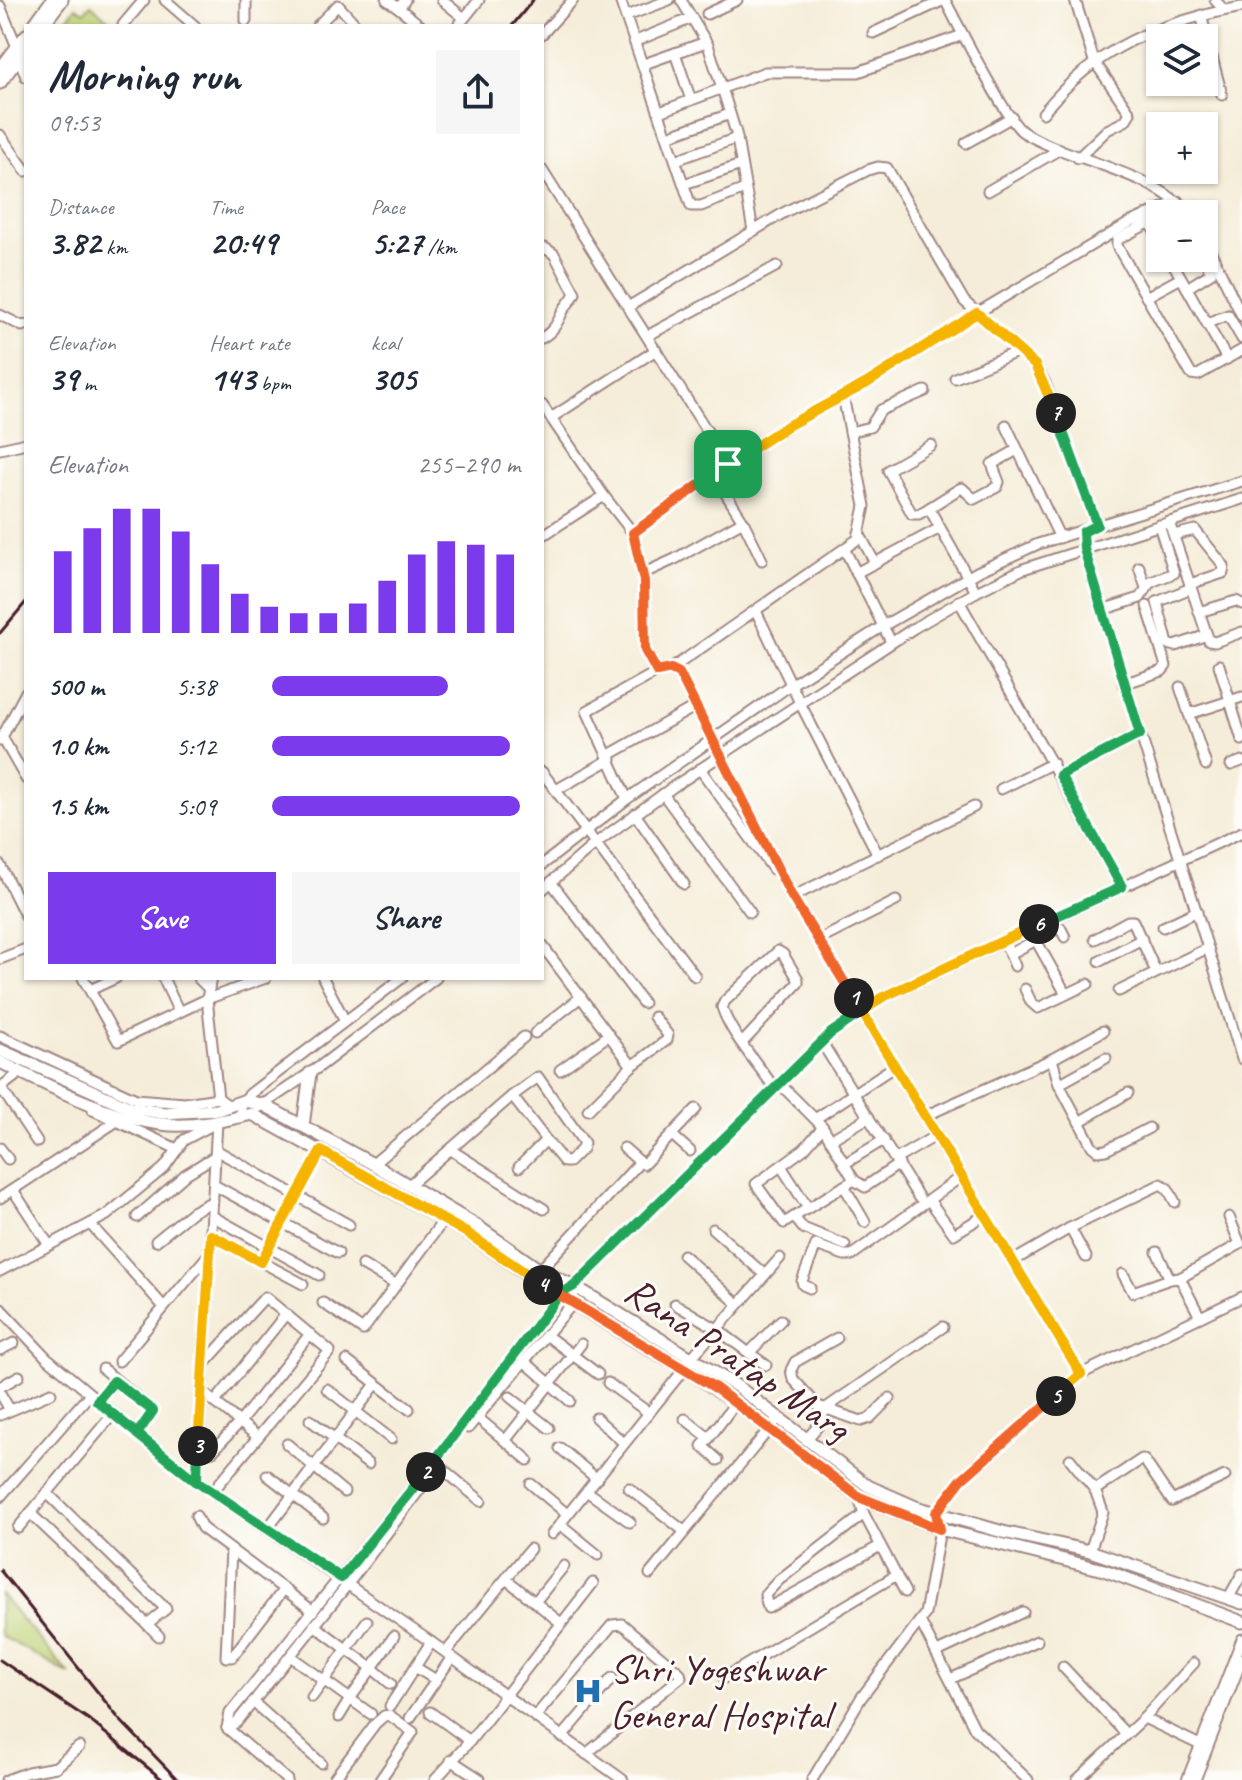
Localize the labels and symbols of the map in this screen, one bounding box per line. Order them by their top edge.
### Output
pin: 7 [1036,393,1076,433]
pin [694,430,762,498]
pin: 6 [1019,904,1059,944]
pin: 1 [834,978,874,1018]
pin: 4 [523,1265,563,1305]
street label: Rana Pratap Marg [616,1265,862,1454]
pin: 5 [1036,1376,1076,1416]
pin: 3 [178,1426,218,1466]
pin: 2 [406,1452,446,1492]
place label: Shri Yogeshwar General Hospital [610,1644,837,1740]
hospital icon: Shri Yogeshwar General Hospital [573,1676,603,1706]

